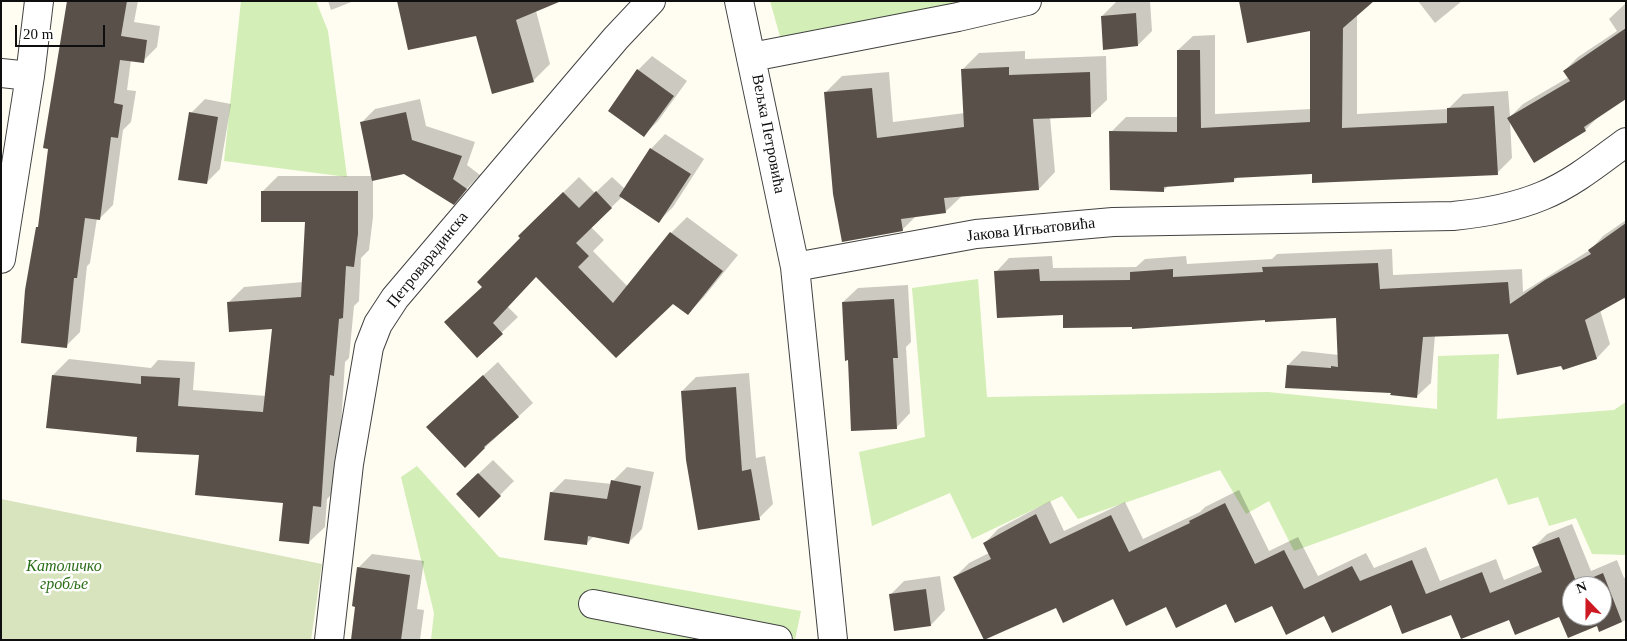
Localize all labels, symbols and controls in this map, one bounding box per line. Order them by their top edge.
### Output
scale bar [18,15,108,47]
text: 20 m [23,26,53,42]
street label: Вељка Петровића [747,73,789,195]
street label: Петроварадинска [383,208,473,312]
street label: Јакова Игњатовића [966,214,1096,246]
park label: Католичко гробље [26,557,102,595]
north arrow [1562,576,1612,626]
text: N [1574,579,1589,596]

